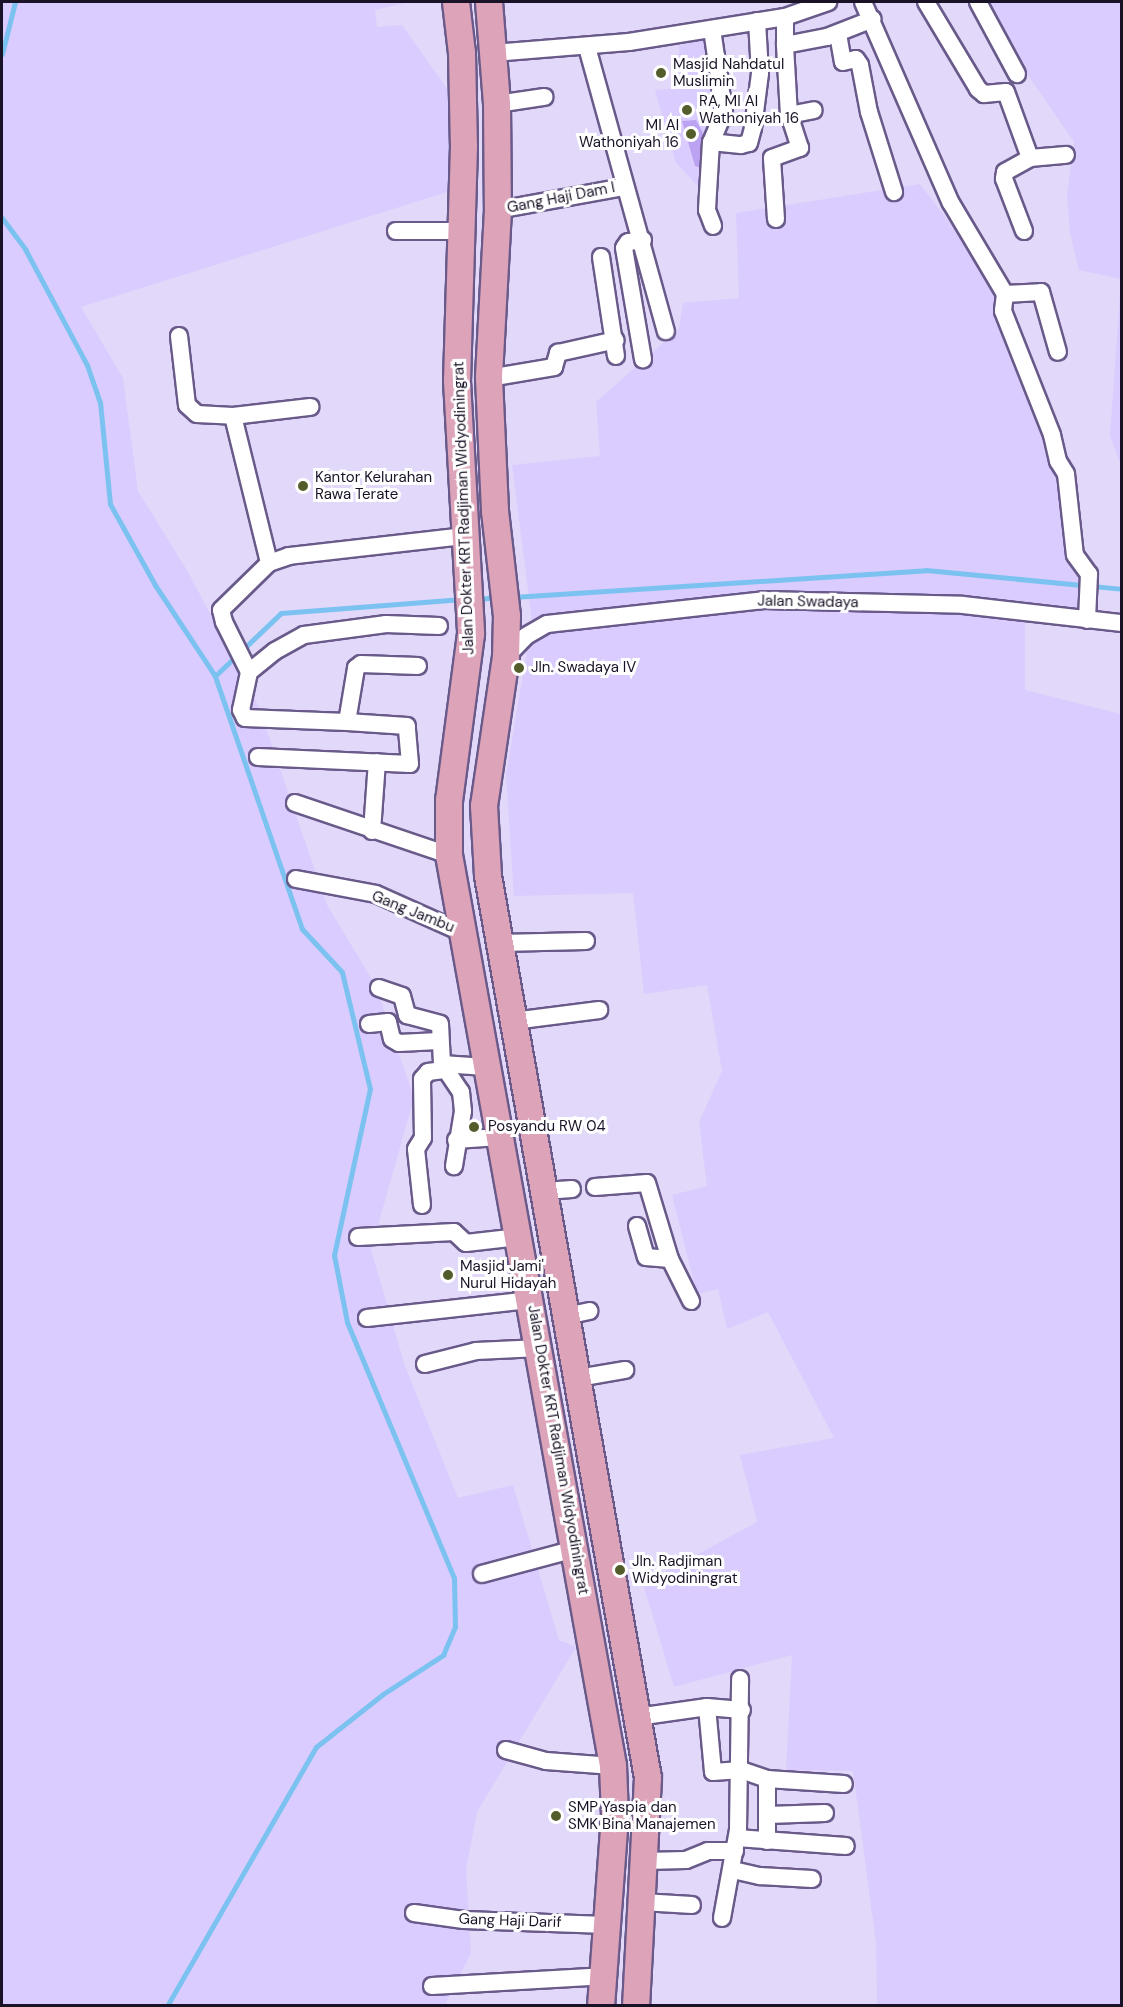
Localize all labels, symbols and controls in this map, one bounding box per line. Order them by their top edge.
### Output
place label: Masjid Nahdatul Muslimin [673,55,784,90]
marker: Masjid Nahdatul Muslimin [654,66,668,80]
place label: RA, MI Al Wathoniyah 16 [699,92,799,127]
marker: RA, MI Al Wathoniyah 16 [680,103,694,117]
place label: MI Al Wathoniyah 16 [579,116,679,151]
marker: MI Al Wathoniyah 16 [684,127,698,141]
street label: Gang Haji Dam I [506,179,616,217]
street label: Jalan Dokter KRT Radjiman Widyodiningrat [450,361,478,655]
place label: Kantor Kelurahan Rawa Terate [315,468,432,503]
marker: Kantor Kelurahan Rawa Terate [296,479,310,493]
street label: Jalan Swadaya [757,592,859,612]
place label: Jln. Swadaya IV [531,659,636,677]
marker: Jln. Swadaya IV [512,661,526,675]
street label: Gang Jambu [369,887,457,937]
marker: Posyandu RW 04 [465,1118,483,1136]
place label: Posyandu RW 04 [488,1118,606,1136]
place label: Masjid Jami' Nurul Hidayah [460,1257,556,1292]
marker: Masjid Jami' Nurul Hidayah [441,1268,455,1282]
street label: Jalan Dokter KRT Radjiman Widyodiningrat [524,1304,592,1596]
place label: Jln. Radjiman Widyodiningrat [632,1552,738,1587]
marker: Jln. Radjiman Widyodiningrat [613,1563,627,1577]
place label: SMP Yaspia dan SMK Bina Manajemen [568,1798,716,1833]
marker: SMP Yaspia dan SMK Bina Manajemen [549,1809,563,1823]
street label: Gang Haji Darif [458,1910,562,1932]

